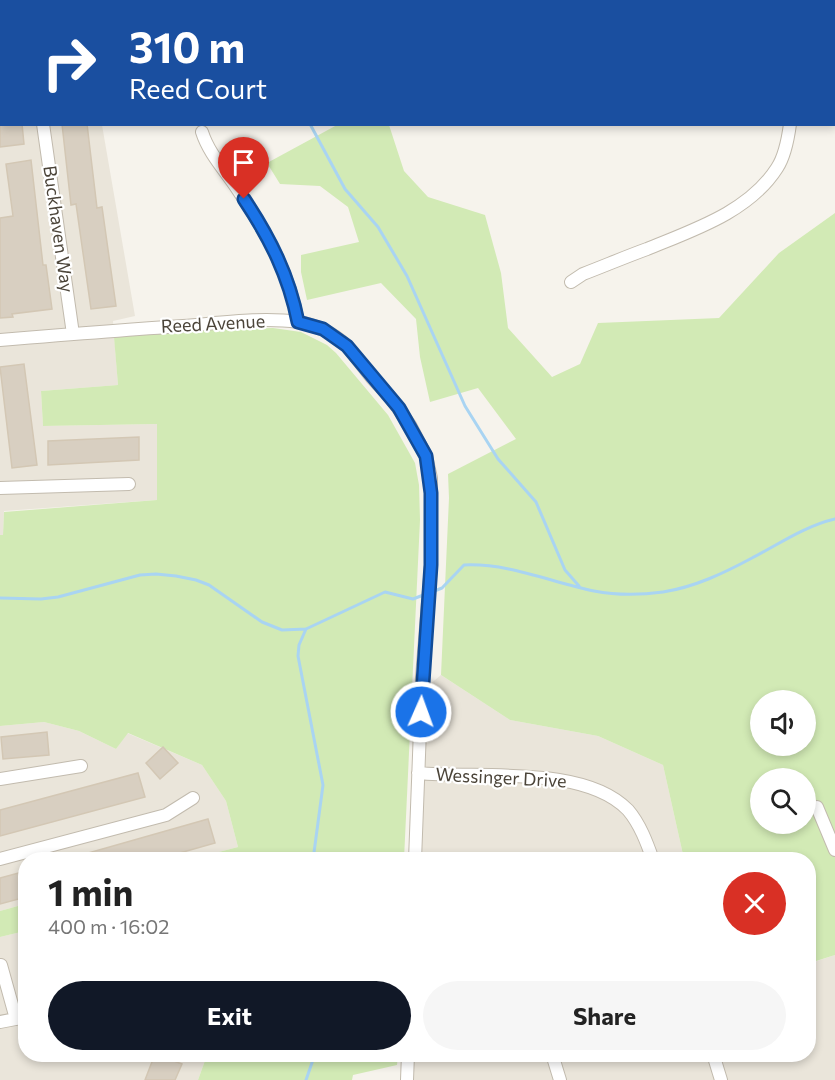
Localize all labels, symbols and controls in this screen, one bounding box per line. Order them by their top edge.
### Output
text: 310 m [129,20,245,72]
icon: right [30,24,108,102]
text: Reed Court [129,72,267,105]
pin [218,137,269,199]
icon: arrive [227,146,260,179]
street label: Buckhaven Way [39,164,79,294]
street label: Reed Avenue [160,309,266,337]
position arrow [389,680,453,744]
map controls [750,690,816,834]
button: sound [750,690,816,756]
street label: Wessinger Drive [435,763,567,791]
button: search [750,768,816,834]
text: 1 min [48,869,133,913]
button: close [723,872,786,935]
text: 400 m · 16:02 [48,914,169,938]
button: Exit [48,981,411,1050]
button: Share [423,981,786,1050]

